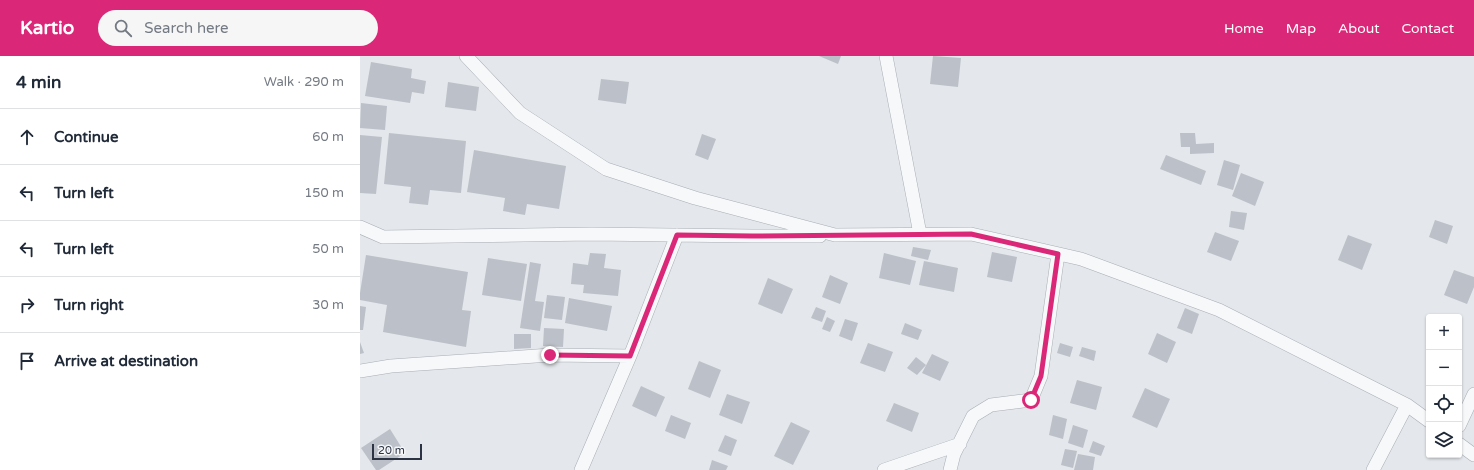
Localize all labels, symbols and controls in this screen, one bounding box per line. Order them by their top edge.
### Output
search box [98,10,378,46]
text: Kartio [20,17,74,39]
icon: search [112,17,134,39]
text: Search here [144,19,229,37]
text: Home [1224,20,1264,37]
text: Map [1286,20,1316,37]
text: About [1338,20,1380,37]
text: Contact [1402,20,1454,37]
text: 4 min [16,72,61,93]
text: Walk · 290 m [264,74,344,90]
icon: ahead [16,126,38,148]
text: Continue [54,128,118,146]
text: 60 m [312,129,344,145]
icon: left [16,182,38,204]
text: Turn left [54,184,114,202]
text: 150 m [304,185,344,201]
icon: left [16,238,38,260]
text: Turn left [54,240,114,258]
text: 50 m [312,241,344,257]
icon: right [16,294,38,316]
text: Turn right [54,296,124,314]
text: 30 m [312,297,344,313]
map controls [1426,314,1462,458]
button: + [1426,314,1462,350]
route end [541,346,559,364]
icon: arrive [16,350,38,372]
button: − [1426,350,1462,386]
text: Arrive at destination [54,352,198,370]
button: locate [1426,386,1462,422]
route start [1022,391,1040,409]
button: layers [1426,422,1462,458]
scale bar [372,442,422,461]
text: 20 m [378,444,405,457]

